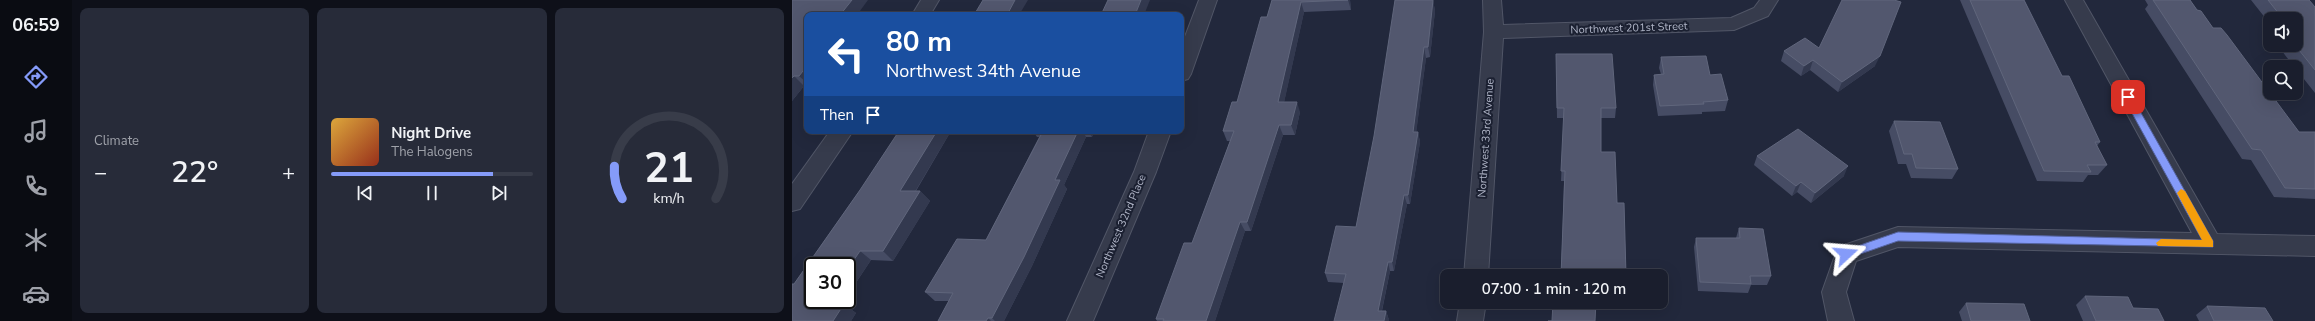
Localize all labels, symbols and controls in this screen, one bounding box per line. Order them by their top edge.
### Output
map controls [2263,12,2303,100]
button: sound [2263,12,2303,52]
text: 06:59 [12,13,60,37]
street label: Northwest 201st Street [1570,18,1688,38]
text: 80 m [886,23,952,61]
icon: left [820,28,872,80]
text: Northwest 34th Avenue [886,59,1081,83]
button: search [2263,60,2303,100]
icon: directions [22,63,50,91]
street label: Northwest 33rd Avenue [1474,78,1498,198]
pin [2111,80,2145,114]
icon: arrive [2117,86,2139,108]
icon: arrive [862,104,884,126]
text: Then [820,105,854,125]
icon: music [22,117,50,145]
text: Night Drive [391,123,471,143]
text: Climate [94,132,139,150]
text: 21 [644,139,694,196]
text: The Halogens [391,143,473,161]
text: 22° [171,152,218,193]
text: − [94,158,107,188]
text: + [282,158,295,188]
icon: phone [22,172,50,200]
street label: Northwest 32nd Place [1092,172,1150,280]
icon: previous [354,182,376,204]
icon: pause [421,182,443,204]
icon: next [488,182,510,204]
text: km/h [654,188,685,207]
icon: climate [22,226,50,254]
position arrow [1825,233,1867,275]
speed limit sign: 30 [804,257,856,309]
text: 07:00 · 1 min · 120 m [1482,279,1626,299]
icon: car [22,280,50,308]

